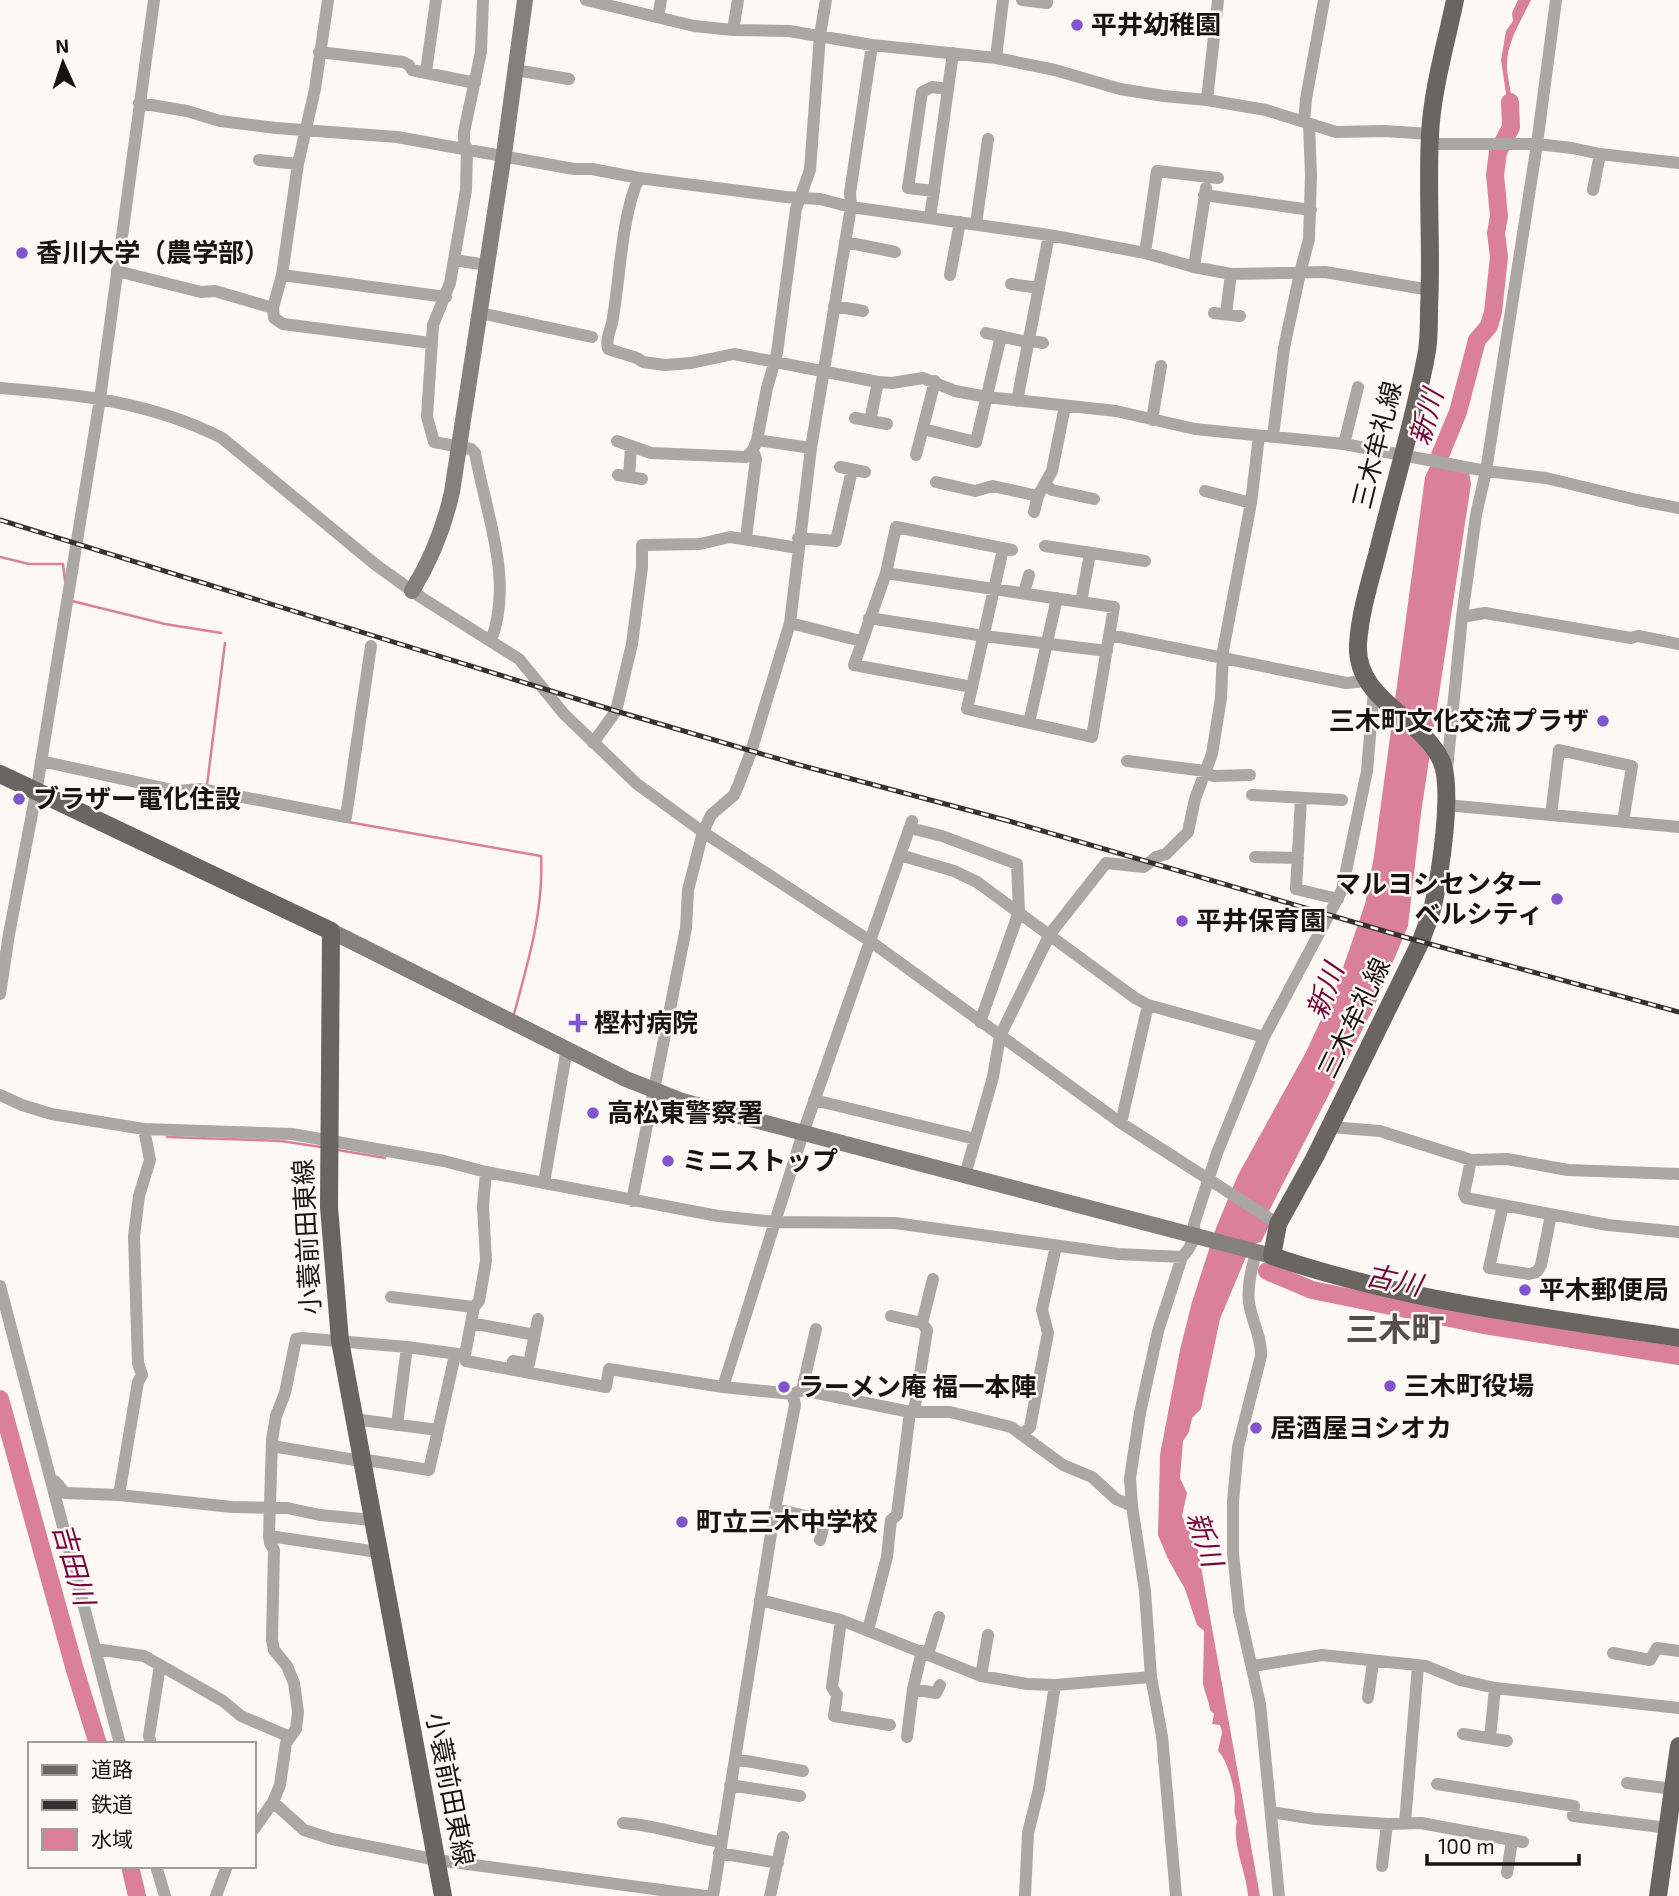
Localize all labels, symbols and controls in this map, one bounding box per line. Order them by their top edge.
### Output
place label: 平井幼稚園 [1091,8,1221,39]
marker: 平井幼稚園 [1069,17,1085,33]
north arrow [28,28,98,98]
text: N [55,34,70,57]
place label: 香川大学（農学部） [36,236,270,267]
marker: 香川大学（農学部） [14,245,30,261]
street label: 三木牟礼線 [1345,378,1406,511]
water label: 新川 [1401,382,1450,448]
place label: 三木町文化交流プラザ [1329,704,1589,735]
marker: 三木町文化交流プラザ [1595,713,1611,729]
place label: ブラザー電化住設 [33,782,241,813]
marker: ブラザー電化住設 [11,791,27,807]
place label: マルヨシセンター ベルシティ [1335,867,1543,928]
marker: マルヨシセンター ベルシティ [1549,891,1565,907]
place label: 平井保育園 [1196,904,1326,935]
marker: 平井保育園 [1174,913,1190,929]
street label: 三木牟礼線 [1310,952,1395,1083]
water label: 新川 [1299,956,1351,1023]
place label: 樫村病院 [594,1006,698,1037]
marker: 樫村病院 [568,1013,588,1033]
place label: 高松東警察署 [607,1096,763,1127]
marker: 高松東警察署 [585,1105,601,1121]
place label: ミニストップ [682,1144,838,1175]
marker: ミニストップ [660,1153,676,1169]
street label: 小蓑前田東線 [286,1158,325,1316]
water label: 古川 [1363,1257,1428,1302]
place label: 平木郵便局 [1539,1273,1669,1304]
marker: 平木郵便局 [1517,1282,1533,1298]
district label: 三木町 [1346,1308,1445,1348]
place label: 三木町役場 [1404,1369,1534,1400]
place label: ラーメン庵 福一本陣 [798,1370,1037,1401]
marker: 三木町役場 [1382,1378,1398,1394]
marker: ラーメン庵 福一本陣 [776,1379,792,1395]
place label: 居酒屋ヨシオカ [1270,1411,1452,1442]
marker: 居酒屋ヨシオカ [1248,1420,1264,1436]
place label: 町立三木中学校 [696,1505,878,1536]
water label: 新川 [1181,1507,1232,1573]
marker: 町立三木中学校 [674,1514,690,1530]
water label: 吉田川 [47,1519,104,1612]
street label: 小蓑前田東線 [421,1709,482,1868]
legend [28,1742,256,1868]
text: 道路 [91,1756,133,1781]
text: 鉄道 [91,1791,133,1816]
scale bar [1427,1822,1579,1866]
text: 水域 [91,1826,133,1851]
text: 100 m [1438,1833,1495,1858]

